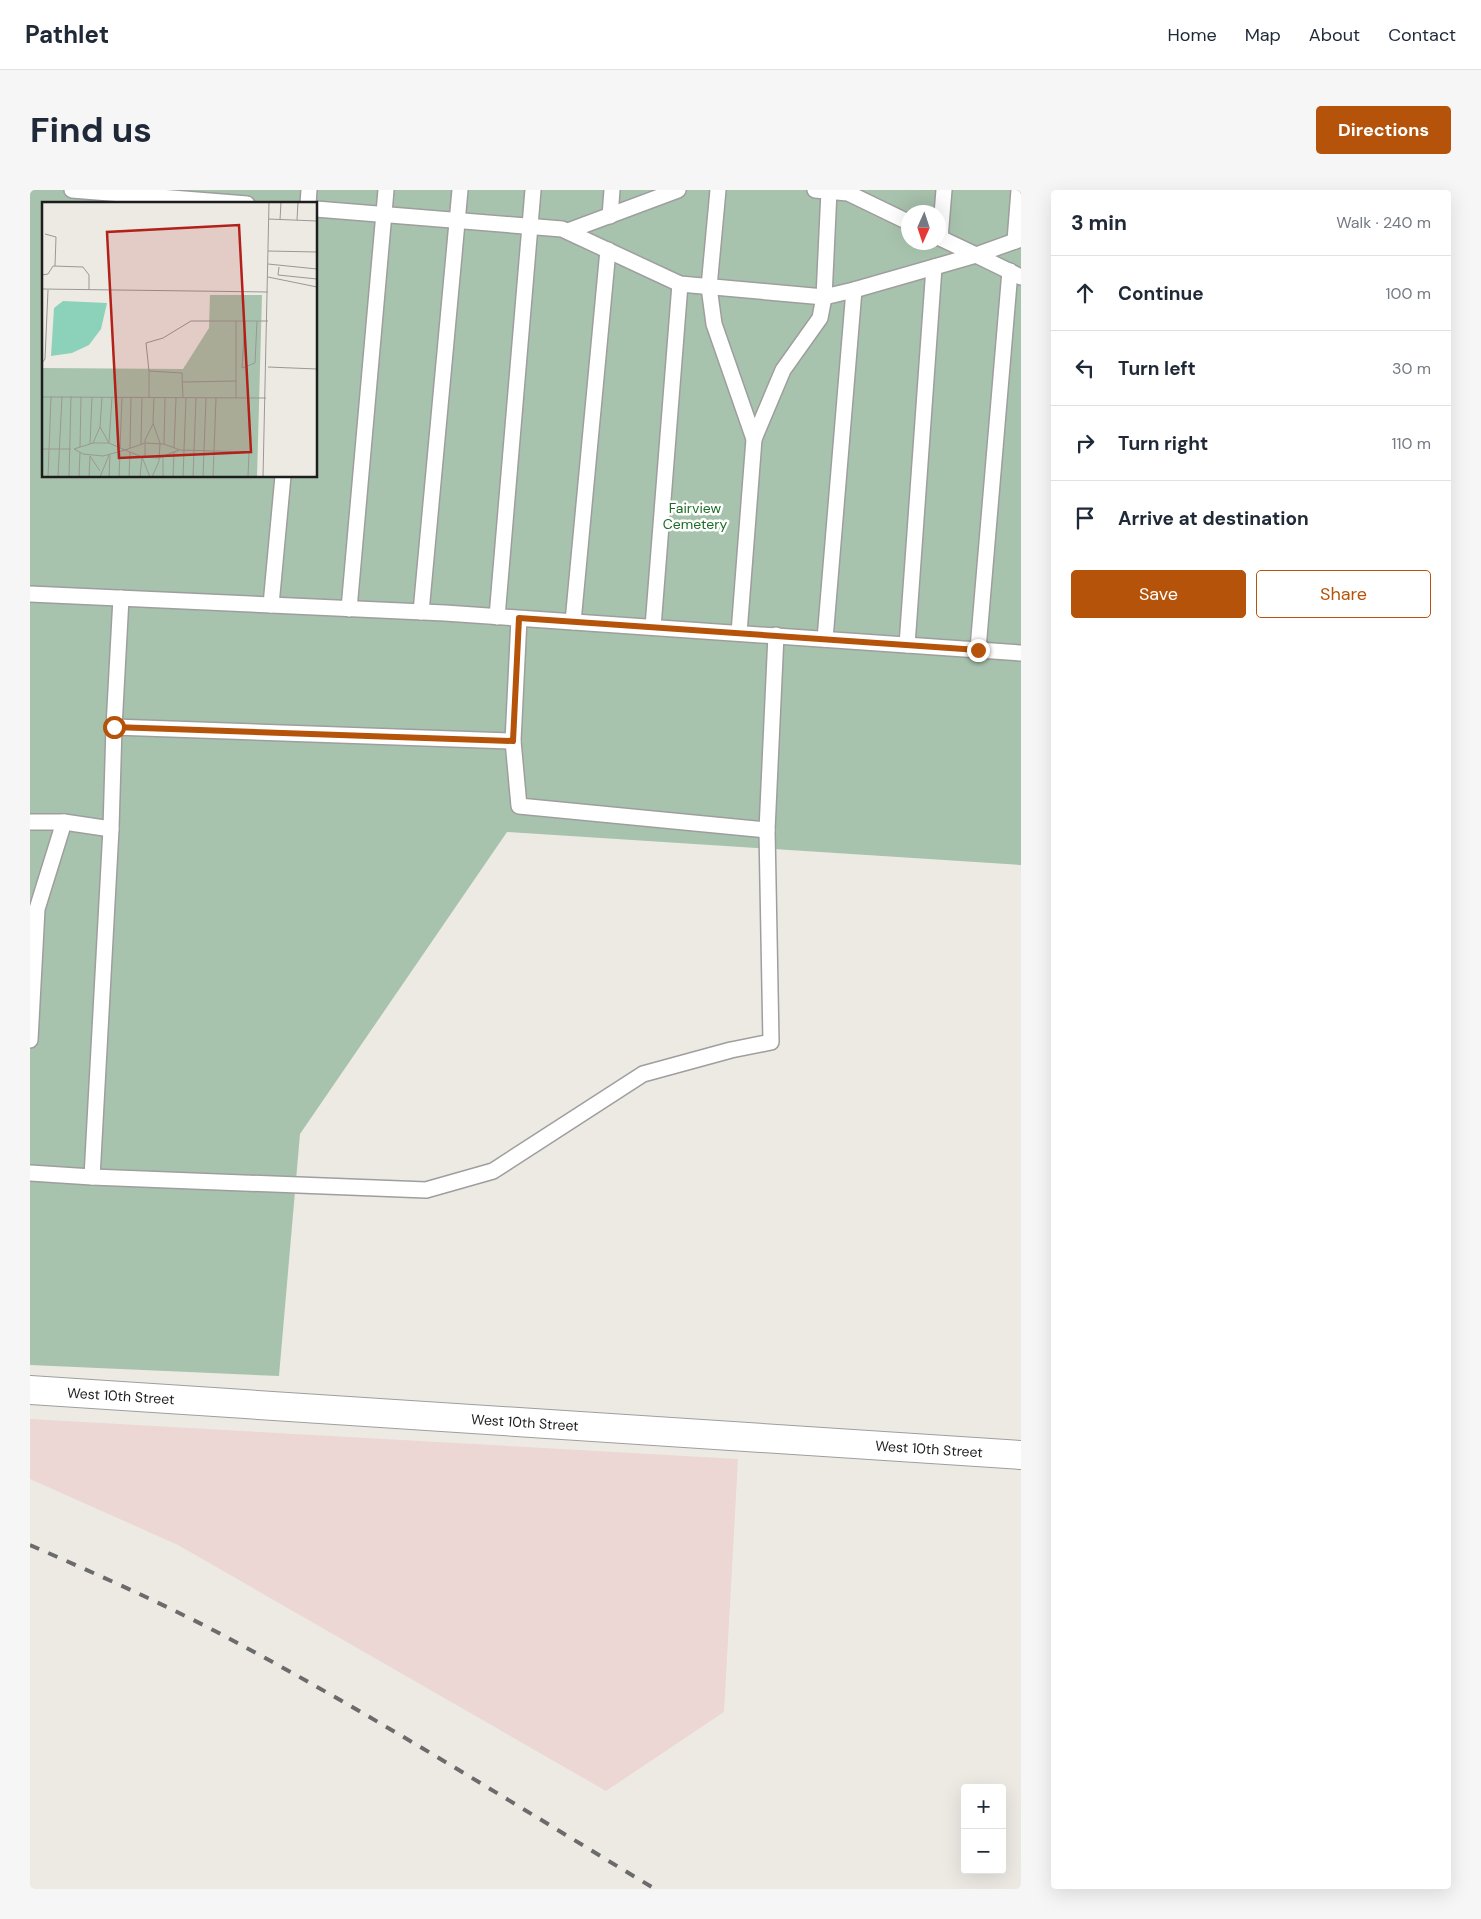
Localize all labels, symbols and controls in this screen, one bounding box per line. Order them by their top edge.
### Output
text: Pathlet [25,19,109,50]
text: Home [1167,23,1217,47]
text: Map [1245,23,1281,47]
text: About [1309,23,1360,47]
text: Contact [1388,23,1456,47]
button: Directions [1316,106,1451,154]
text: Find us [30,107,152,153]
inset map [42,202,318,478]
north arrow [901,205,946,250]
text: 3 min [1071,209,1127,237]
text: Walk · 240 m [1336,212,1431,233]
icon: ahead [1071,279,1099,307]
text: Continue [1118,281,1204,306]
text: 100 m [1386,283,1431,304]
icon: left [1071,354,1099,382]
text: Turn left [1118,356,1196,381]
text: 30 m [1392,358,1431,379]
icon: right [1071,429,1099,457]
text: Turn right [1118,431,1208,456]
text: 110 m [1392,433,1431,454]
park label: Fairview Cemetery [663,499,727,533]
icon: arrive [1071,504,1099,532]
text: Arrive at destination [1118,506,1309,531]
button: Save [1071,570,1246,618]
button: Share [1256,570,1431,618]
route end [967,639,990,662]
route start [103,716,126,739]
street label: West 10th Street [66,1383,175,1408]
street label: West 10th Street [471,1410,579,1435]
street label: West 10th Street [875,1436,983,1461]
map controls [961,1784,1006,1874]
button: + [961,1784,1006,1829]
button: − [961,1829,1006,1874]

